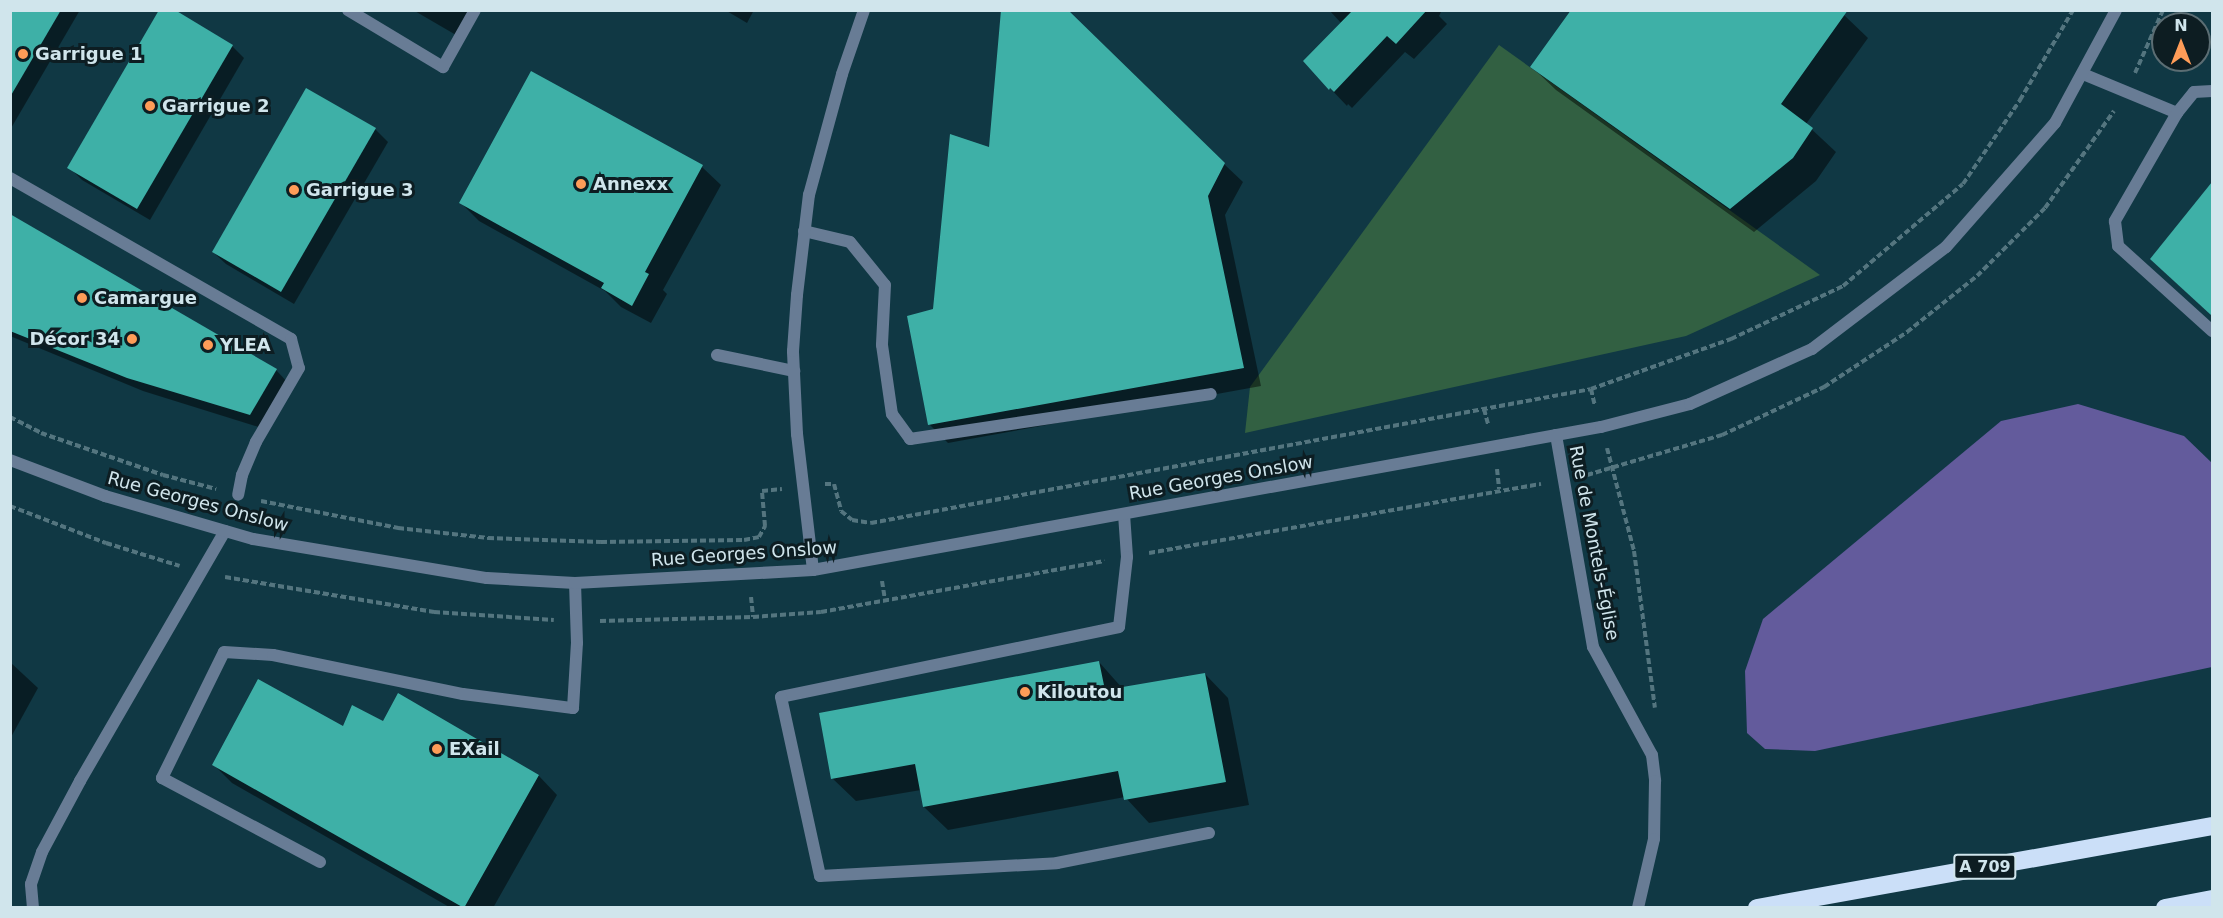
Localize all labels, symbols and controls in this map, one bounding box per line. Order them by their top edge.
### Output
north arrow [2151,12,2211,72]
text: N [2174,16,2188,35]
place label: Garrigue 1 [35,43,143,65]
marker: Garrigue 1 [16,47,30,61]
place label: Garrigue 2 [162,95,270,117]
marker: Garrigue 2 [143,99,157,113]
place label: Annexx [593,173,668,195]
marker: Annexx [574,177,588,191]
place label: Garrigue 3 [306,179,414,201]
marker: Garrigue 3 [287,183,301,197]
place label: Camargue [94,287,197,309]
marker: Camargue [75,291,89,305]
place label: Décor 34 [30,328,120,350]
marker: Décor 34 [125,332,139,346]
place label: YLEA [220,334,271,356]
marker: YLEA [201,338,215,352]
street label: Rue de Montels-Église [1564,444,1624,642]
street label: Rue Georges Onslow [1127,451,1315,505]
street label: Rue Georges Onslow [105,467,291,537]
street label: Rue Georges Onslow [650,537,838,571]
place label: Kiloutou [1037,681,1122,703]
marker: Kiloutou [1018,685,1032,699]
place label: EXail [449,738,500,760]
marker: EXail [430,742,444,756]
road number: A 709 [1952,854,2018,880]

